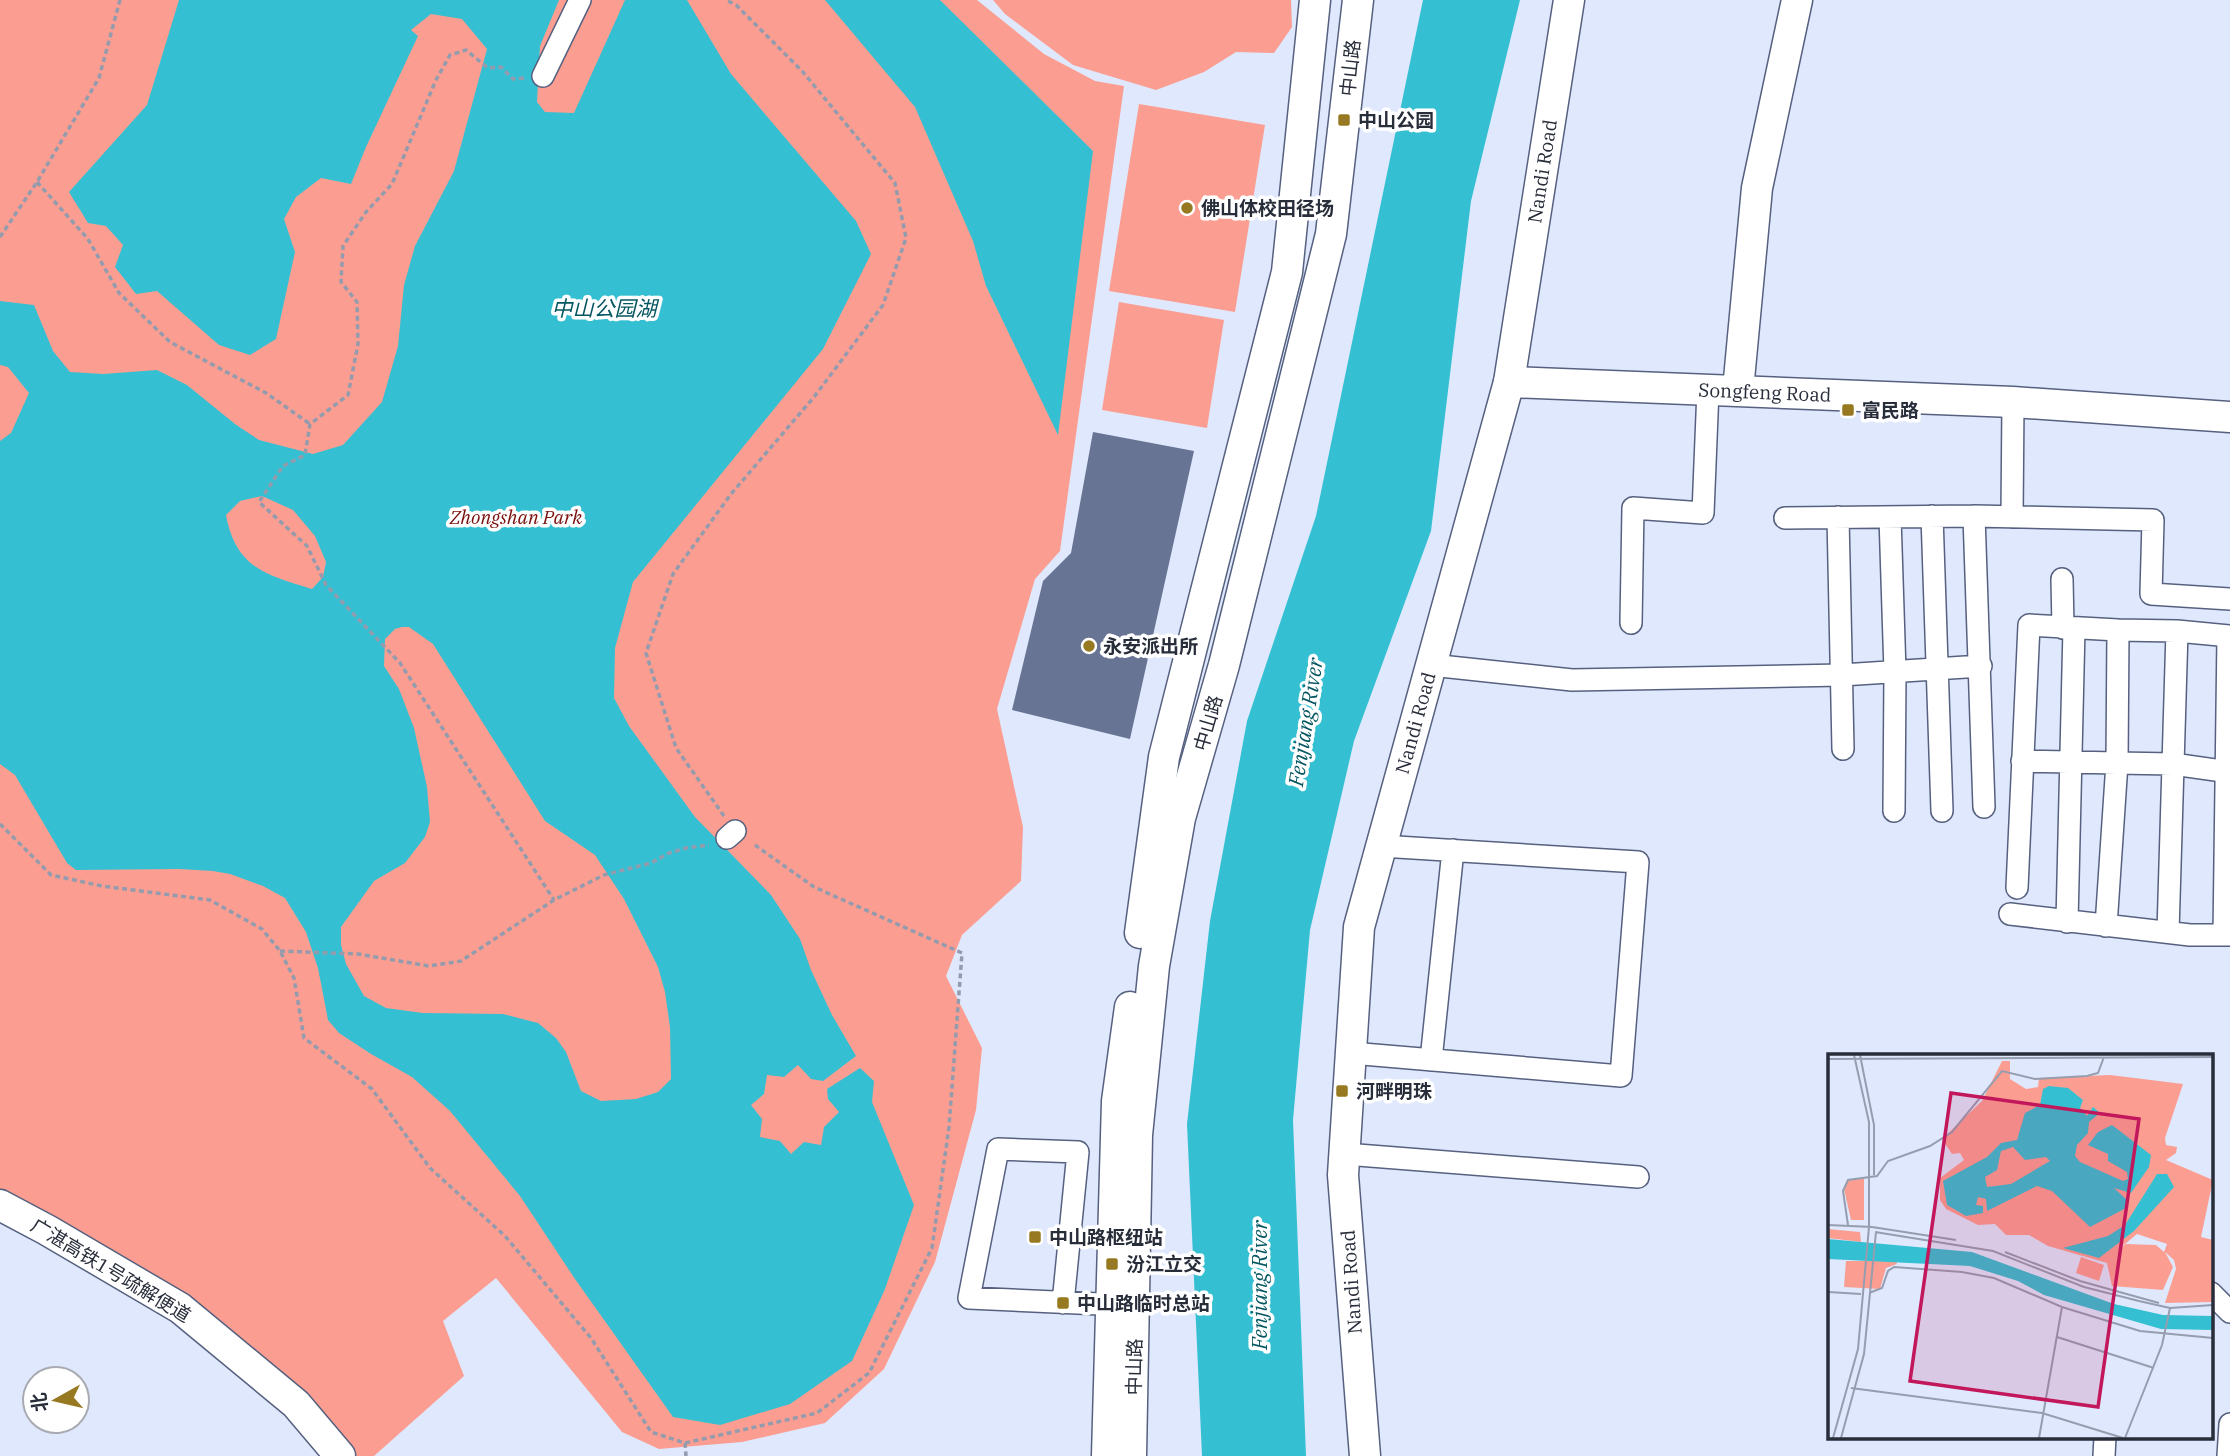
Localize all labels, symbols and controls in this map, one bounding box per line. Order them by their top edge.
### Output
street label: 中山路 [1335,38,1365,98]
place label: 中山公园 [1358,108,1434,132]
marker: 中山公园 [1336,112,1352,128]
street label: Nandi Road [1522,118,1562,225]
place label: 佛山体校田径场 [1201,196,1334,220]
marker: 佛山体校田径场 [1179,200,1195,216]
water label: 中山公园湖 [552,294,659,322]
street label: Songfeng Road [1698,378,1832,407]
place label: 富民路 [1862,398,1919,422]
marker: 富民路 [1840,402,1856,418]
park label: Zhongshan Park [449,505,583,529]
place label: 永安派出所 [1103,634,1198,658]
marker: 永安派出所 [1081,638,1097,654]
water label: Fenjiang River [1281,655,1329,789]
street label: Nandi Road [1390,669,1441,777]
street label: 中山路 [1189,692,1227,754]
inset map [1828,1054,2212,1438]
place label: 河畔明珠 [1356,1079,1432,1103]
marker: 河畔明珠 [1334,1083,1350,1099]
street label: 广湛高铁1号疏解便道 [27,1213,195,1327]
water label: Fenjiang River [1245,1219,1273,1351]
place label: 中山路枢纽站 [1049,1225,1163,1249]
marker: 中山路枢纽站 [1027,1229,1043,1245]
street label: Nandi Road [1335,1229,1367,1335]
place label: 汾江立交 [1126,1252,1202,1276]
marker: 汾江立交 [1104,1256,1120,1272]
place label: 中山路临时总站 [1077,1291,1210,1315]
marker: 中山路临时总站 [1055,1295,1071,1311]
street label: 中山路 [1122,1338,1146,1396]
north arrow [21,1365,91,1435]
text: 北 [26,1391,52,1413]

